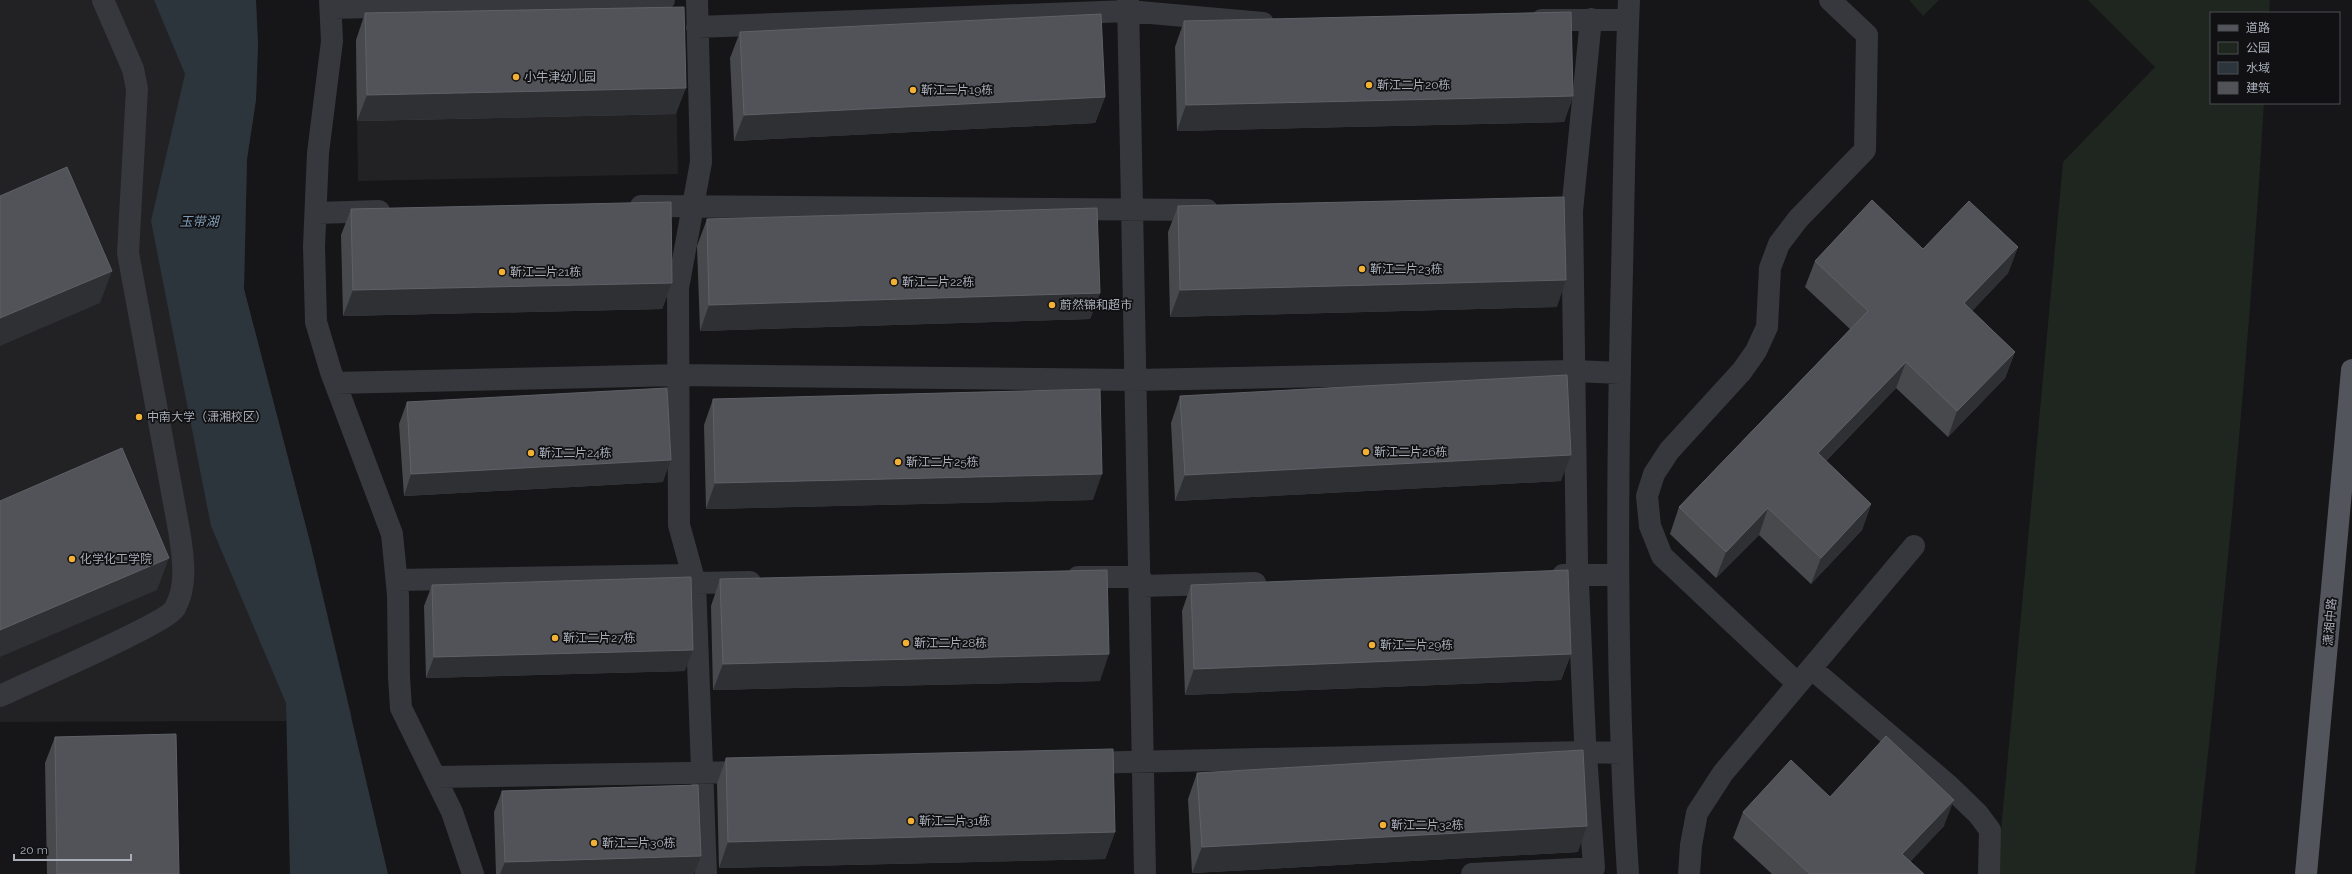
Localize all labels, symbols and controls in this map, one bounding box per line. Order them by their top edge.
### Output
legend [2210,12,2340,104]
text: 道路 [2246,21,2270,35]
text: 公园 [2246,41,2270,55]
text: 水域 [2246,61,2270,75]
place label: 小牛津幼儿园 [524,70,596,84]
marker: 小牛津幼儿园 [511,72,521,82]
place label: 靳江二片20栋 [1377,78,1451,92]
marker: 靳江二片20栋 [1364,80,1374,90]
text: 建筑 [2246,81,2270,95]
place label: 靳江二片19栋 [921,83,993,97]
marker: 靳江二片19栋 [908,85,918,95]
water label: 玉带湖 [179,214,220,229]
place label: 靳江二片23栋 [1370,262,1443,276]
marker: 靳江二片23栋 [1357,264,1367,274]
place label: 靳江二片21栋 [510,265,581,279]
marker: 靳江二片21栋 [497,267,507,277]
place label: 靳江二片22栋 [902,275,975,289]
marker: 靳江二片22栋 [889,277,899,287]
place label: 蔚然锦和超市 [1060,298,1132,312]
marker: 蔚然锦和超市 [1047,300,1057,310]
place label: 中南大学（潇湘校区） [147,410,267,424]
marker: 中南大学（潇湘校区） [134,412,144,422]
place label: 靳江二片26栋 [1374,445,1448,459]
place label: 靳江二片24栋 [539,446,612,460]
marker: 靳江二片26栋 [1361,447,1371,457]
marker: 靳江二片24栋 [526,448,536,458]
place label: 靳江二片25栋 [906,455,979,469]
marker: 靳江二片25栋 [893,457,903,467]
place label: 化学化工学院 [80,552,152,566]
marker: 化学化工学院 [67,554,77,564]
street label: 潇湘中路 [2321,597,2339,647]
place label: 靳江二片27栋 [563,631,636,645]
marker: 靳江二片27栋 [550,633,560,643]
place label: 靳江二片28栋 [914,636,987,650]
marker: 靳江二片28栋 [901,638,911,648]
place label: 靳江二片29栋 [1380,638,1453,652]
marker: 靳江二片29栋 [1367,640,1377,650]
place label: 靳江二片31栋 [919,814,991,828]
marker: 靳江二片31栋 [906,816,916,826]
place label: 靳江二片32栋 [1391,818,1464,832]
marker: 靳江二片32栋 [1378,820,1388,830]
scale bar [14,836,131,862]
place label: 靳江二片30栋 [602,836,676,850]
marker: 靳江二片30栋 [589,838,599,848]
text: 20 m [20,843,48,857]

